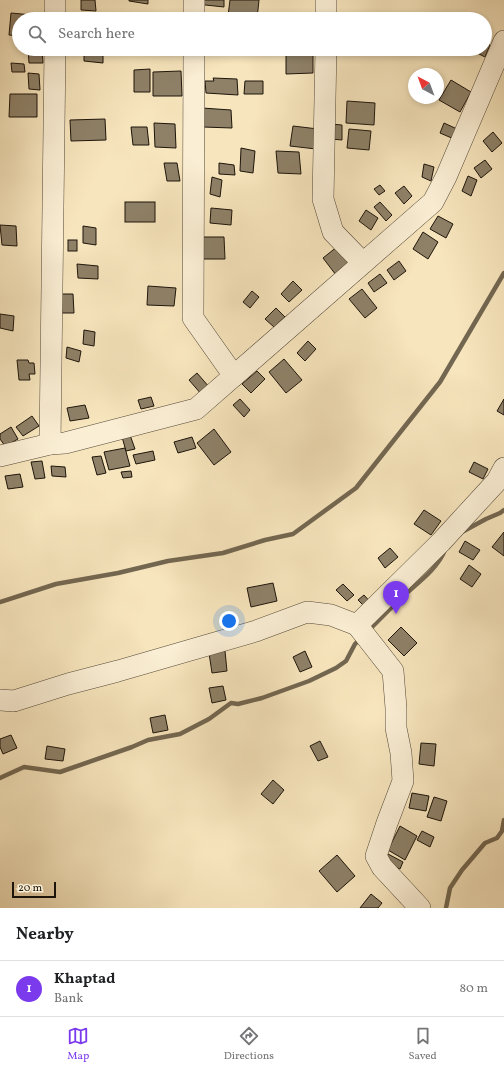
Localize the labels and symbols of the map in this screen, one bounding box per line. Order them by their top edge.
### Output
north arrow [408,68,444,104]
pin: 1 [383,581,409,614]
your location [219,611,239,631]
scale bar [12,880,56,899]

